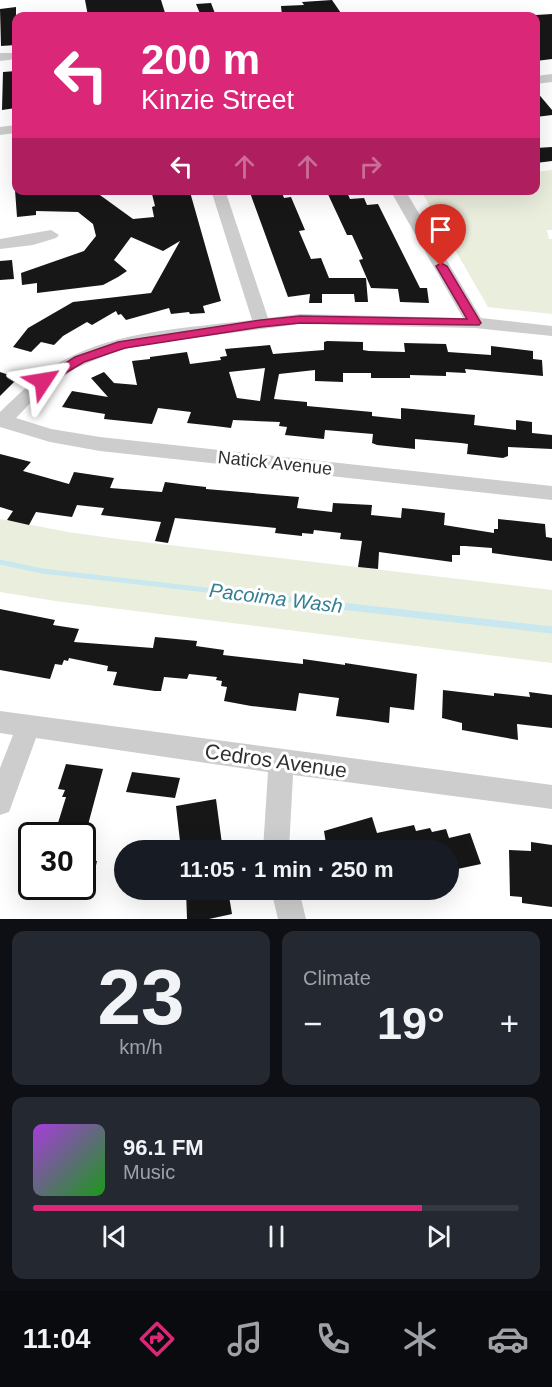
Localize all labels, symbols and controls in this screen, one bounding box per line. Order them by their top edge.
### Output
icon: left [42,36,120,114]
text: 200 m [141,36,260,83]
text: Kinzie Street [141,85,294,115]
icon: left [165,150,198,183]
icon: ahead [228,150,261,183]
icon: ahead [291,150,324,183]
icon: right [354,150,387,183]
pin [415,204,466,266]
icon: arrive [424,213,457,246]
position arrow [11,349,75,413]
street label: Natick Avenue [217,447,333,479]
water label: Pacoima Wash [208,579,344,617]
street label: Cedros Avenue [204,739,349,782]
speed limit sign: 30 [18,822,96,900]
text: 11:05 · 1 min · 250 m [180,857,394,882]
text: 23 [98,953,184,1041]
text: Climate [303,967,371,989]
text: 19° [377,998,445,1049]
text: − [303,1005,322,1042]
text: + [500,1005,519,1042]
text: km/h [119,1036,163,1058]
text: 96.1 FM [123,1135,204,1160]
text: Music [123,1161,175,1183]
icon: previous [98,1220,131,1253]
icon: pause [260,1220,293,1253]
icon: next [422,1220,455,1253]
icon: directions [136,1318,178,1360]
icon: music [224,1318,266,1360]
icon: phone [312,1318,354,1360]
icon: climate [399,1318,441,1360]
icon: car [487,1318,529,1360]
text: 11:04 [23,1324,90,1354]

